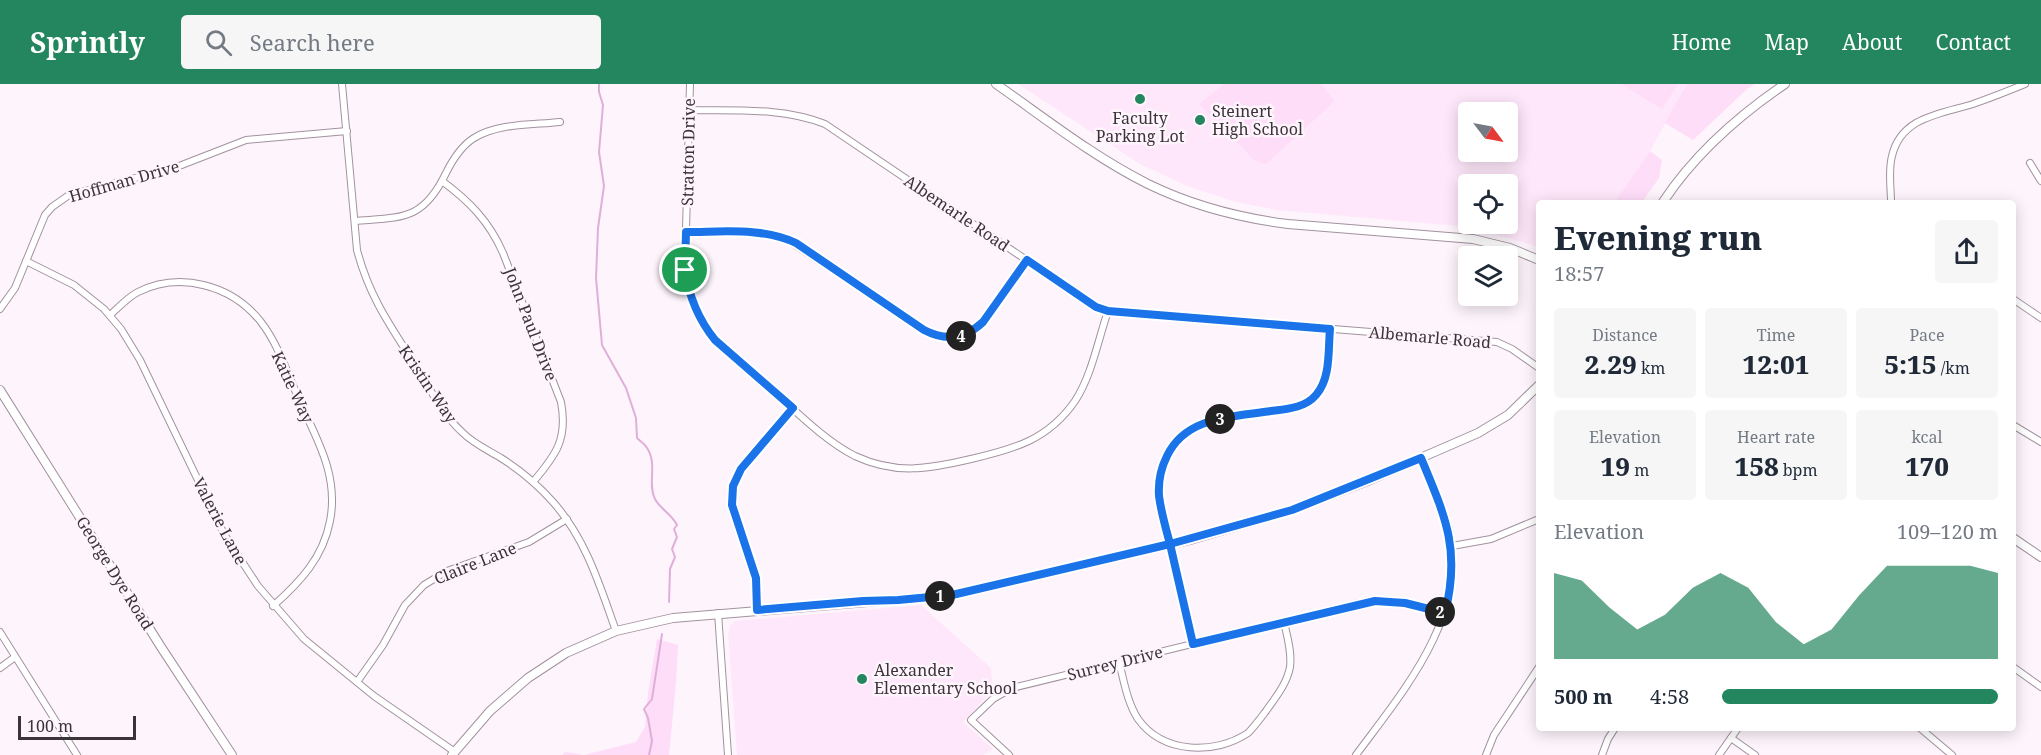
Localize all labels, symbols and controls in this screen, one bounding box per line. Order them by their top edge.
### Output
search box [181,15,601,69]
text: Sprintly [30,23,145,61]
icon: search [202,26,235,59]
text: Search here [250,27,375,57]
text: Home [1672,28,1732,56]
text: Map [1765,28,1809,56]
text: About [1842,28,1903,56]
text: Contact [1936,28,2011,56]
marker: Faculty Parking Lot [1133,92,1147,106]
street label: Stratton Drive [676,98,700,206]
place label: Steinert High School [1212,100,1303,140]
north arrow [1458,102,1518,162]
map controls [1458,102,1518,306]
place label: Faculty Parking Lot [1096,107,1185,147]
marker: Steinert High School [1193,113,1207,127]
street label: Hoffman Drive [66,155,182,207]
street label: Albemarle Road [900,170,1014,256]
button: locate [1458,174,1518,234]
text: Evening run [1554,215,1762,260]
button: share [1935,220,1998,283]
pin [659,244,710,295]
button: layers [1458,246,1518,306]
icon: arrive [668,253,701,286]
text: 18:57 [1554,260,1604,287]
street label: John Paul Drive [499,263,563,384]
pin: 4 [946,321,976,351]
street label: Albemarle Road [1368,321,1492,353]
text: Distance [1592,324,1658,346]
text: Time [1757,324,1795,346]
text: Pace [1909,324,1945,346]
text: 4 [956,325,966,347]
street label: Kristin Way [394,341,463,428]
text: 2.29 [1585,346,1637,382]
text: 12:01 [1742,346,1810,382]
text: 5:15 [1884,346,1937,382]
street label: Katie Way [267,347,320,427]
text: km [1637,357,1665,379]
text: /km [1937,357,1970,379]
pin: 3 [1205,404,1235,434]
text: 3 [1215,408,1225,430]
text: Elevation [1589,426,1661,448]
text: Heart rate [1737,426,1815,448]
text: kcal [1912,426,1942,448]
text: 19 [1601,448,1630,484]
text: 158 [1734,448,1779,484]
text: 170 [1905,448,1949,484]
text: m [1630,459,1649,481]
text: bpm [1779,459,1818,481]
street label: Valerie Lane [188,474,252,568]
street label: George Dye Road [71,512,159,634]
text: Elevation [1554,518,1644,545]
text: 109–120 m [1897,518,1998,545]
street label: Claire Lane [431,536,519,590]
pin: 1 [925,581,955,611]
text: 1 [935,585,945,607]
pin: 2 [1425,597,1455,627]
text: 2 [1435,601,1445,623]
street label: Surrey Drive [1065,640,1165,686]
place label: Alexander Elementary School [874,659,1017,699]
marker: Alexander Elementary School [855,672,869,686]
text: 500 m [1554,683,1613,710]
text: 4:58 [1650,683,1689,710]
scale bar [18,713,136,740]
text: 100 m [27,715,73,737]

